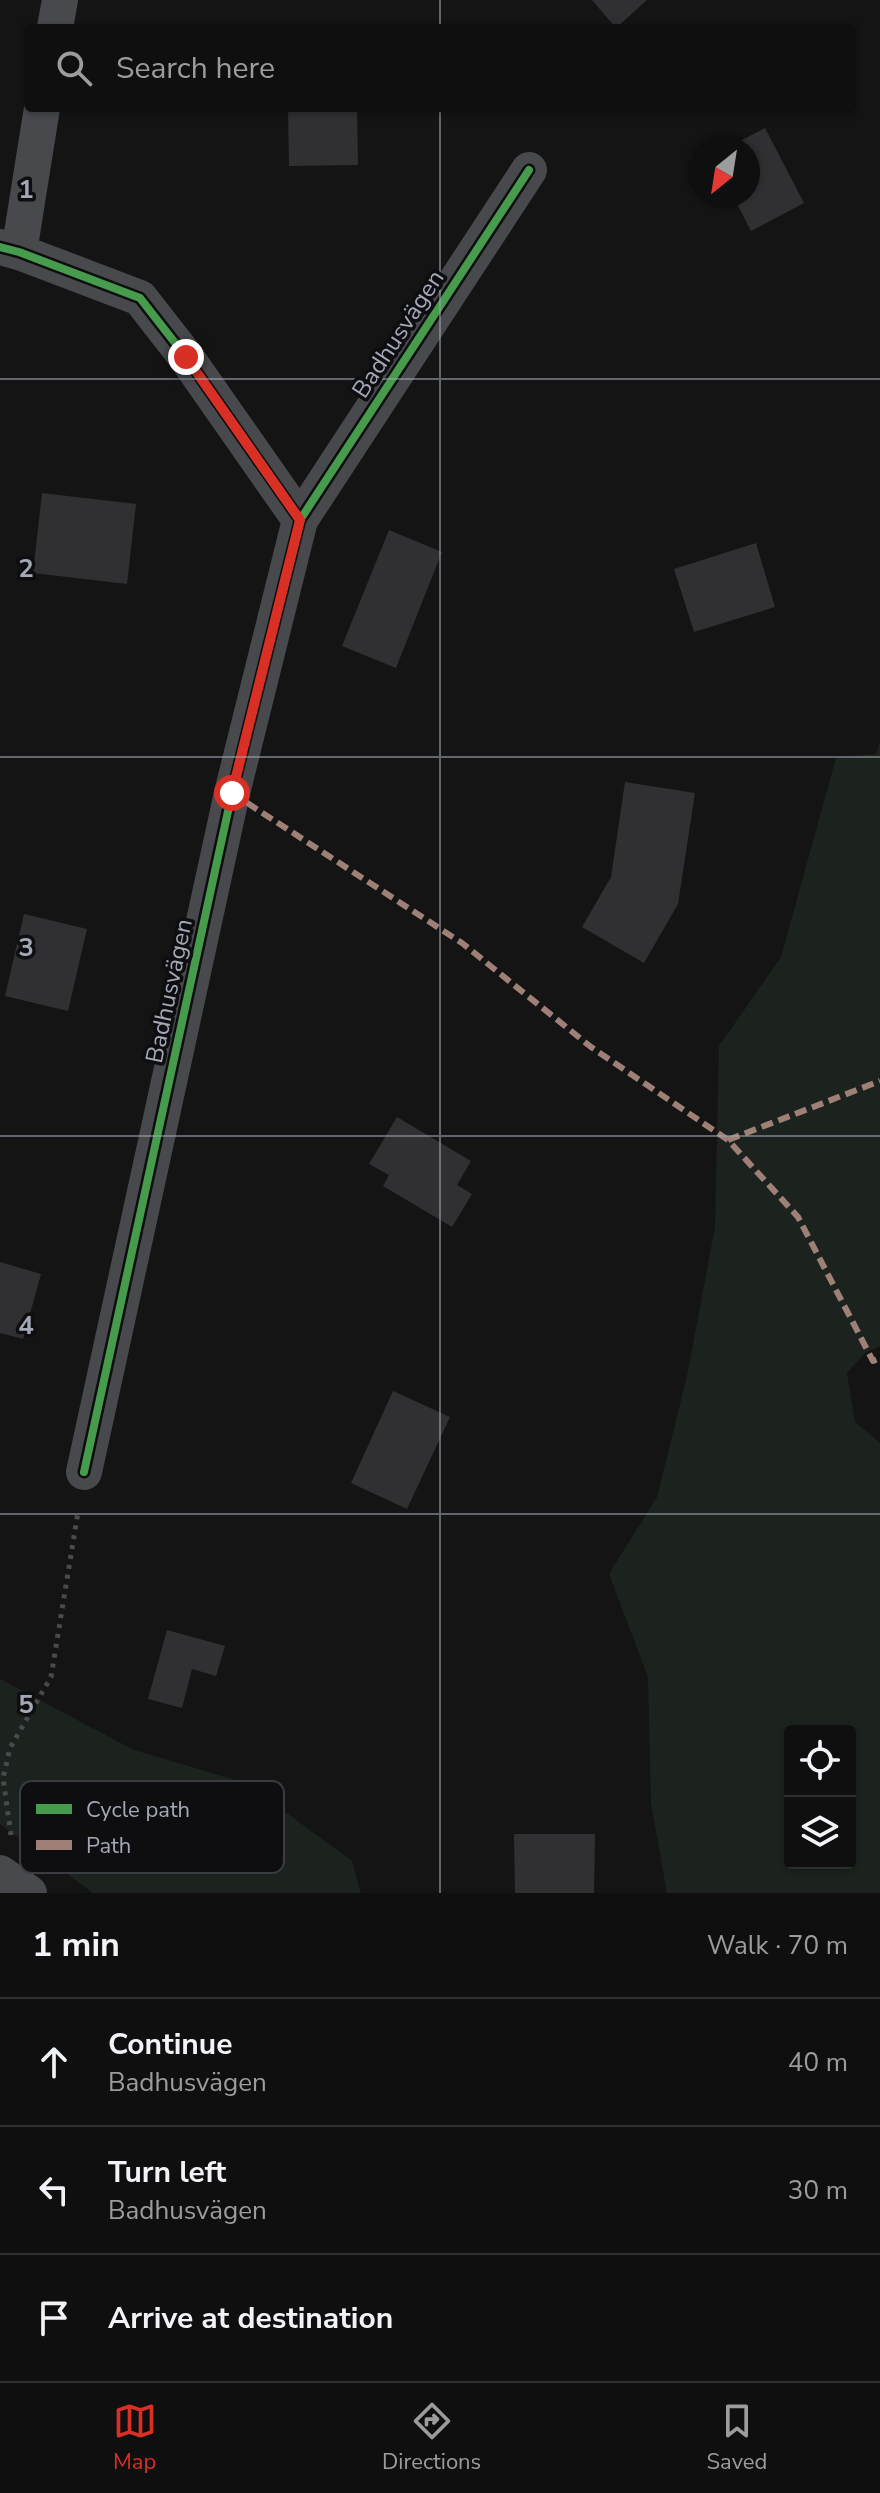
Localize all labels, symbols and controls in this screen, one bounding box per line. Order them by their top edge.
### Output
search box [24,24,856,112]
icon: search [52,46,96,90]
text: Search here [116,48,275,89]
north arrow [688,136,760,208]
text: 1 [18,172,34,207]
street label: Badhusvägen [345,264,451,404]
route end [168,339,204,375]
text: 2 [18,551,34,586]
route start [214,775,250,811]
street label: Badhusvägen [138,916,200,1066]
text: 3 [18,930,34,965]
text: 4 [18,1308,34,1343]
text: 5 [18,1687,34,1722]
map controls [784,1725,856,1869]
button: locate [784,1725,856,1797]
legend [20,1781,284,1873]
text: Cycle path [86,1795,190,1825]
button: layers [784,1797,856,1869]
text: Path [86,1831,131,1861]
text: 1 min [32,1922,120,1968]
text: Walk · 70 m [707,1928,848,1963]
text: Continue [108,2024,233,2065]
icon: ahead [32,2040,76,2084]
text: 40 m [788,2045,848,2080]
text: Badhusvägen [108,2065,267,2100]
text: Turn left [108,2152,226,2193]
icon: left [32,2168,76,2212]
text: 30 m [788,2173,848,2208]
text: Badhusvägen [108,2193,267,2228]
icon: arrive [32,2296,76,2340]
text: Arrive at destination [108,2298,393,2339]
tab: Map [113,2399,157,2477]
tab: Directions [382,2399,481,2477]
tab: Saved [707,2399,767,2477]

